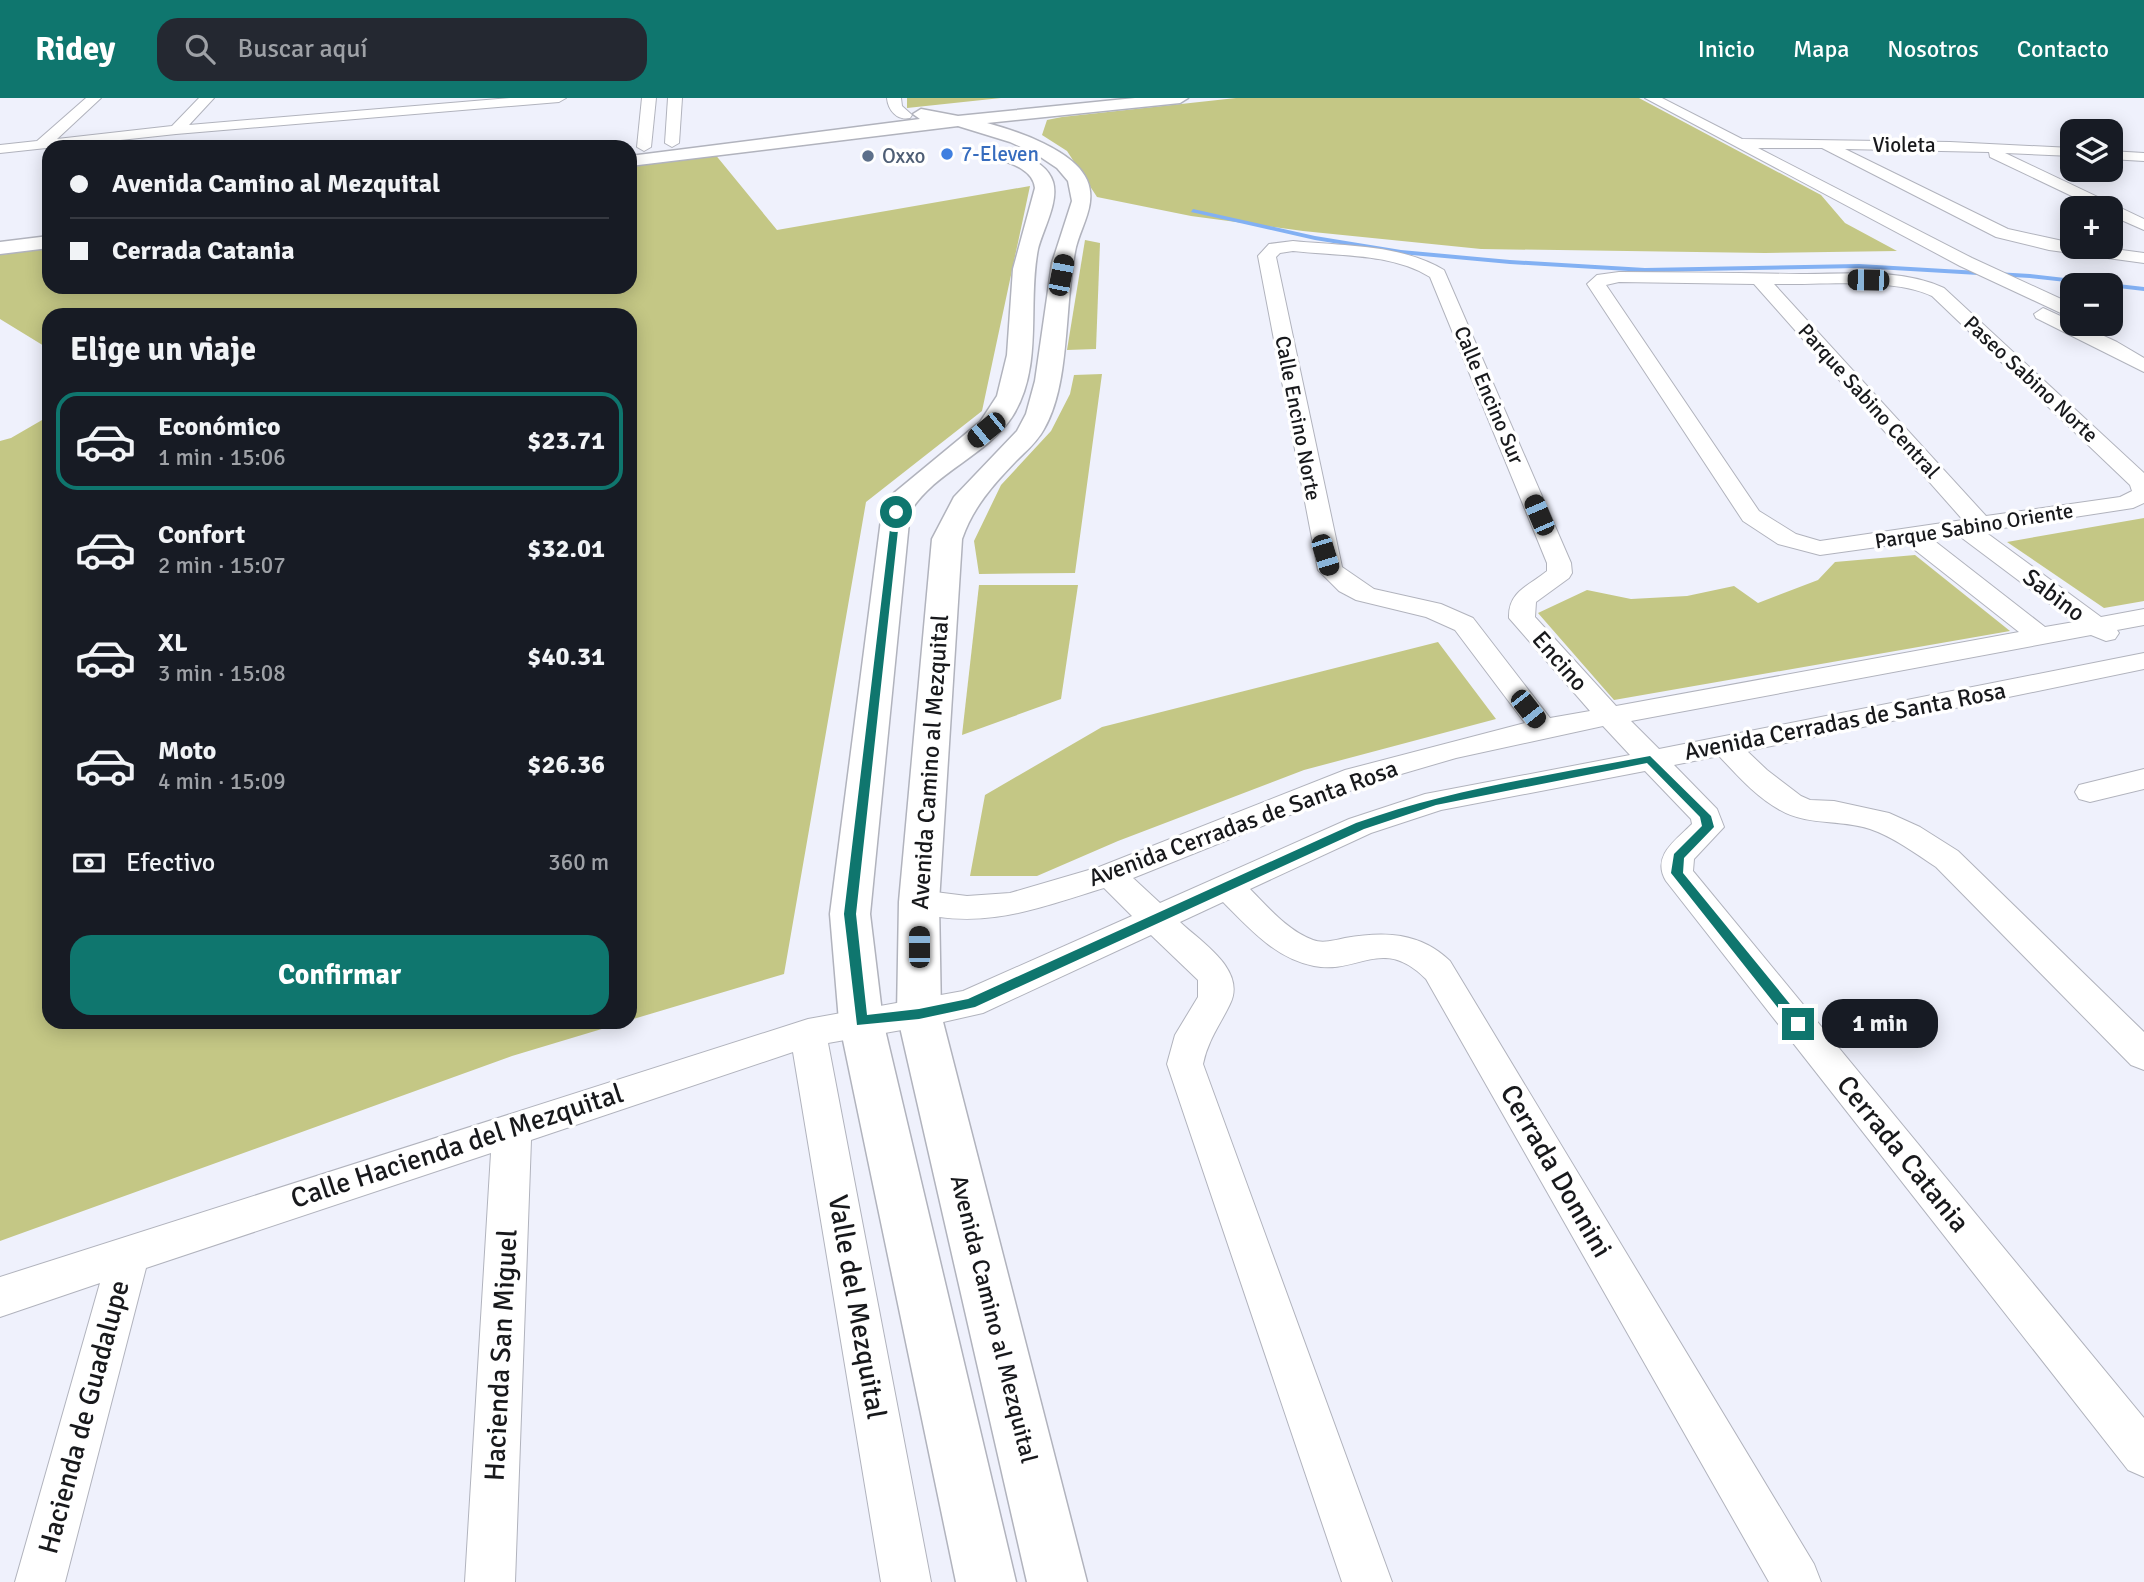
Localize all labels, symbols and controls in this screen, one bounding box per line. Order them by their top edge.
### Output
search box [157,18,647,81]
text: Ridey [35,29,115,70]
icon: search [181,30,219,68]
text: Buscar aquí [237,33,368,65]
text: Inicio [1698,34,1755,64]
text: Mapa [1793,34,1849,64]
text: Nosotros [1887,34,1979,64]
text: Contacto [2017,34,2109,64]
map controls [2060,119,2123,336]
button: layers [2060,119,2123,182]
street label: Violeta [1872,132,1936,158]
place label: 7-Eleven [961,141,1039,167]
place label: Oxxo [882,143,925,169]
marker: 7-Eleven [939,146,955,162]
marker: Oxxo [860,148,876,164]
text: Avenida Camino al Mezquital [112,168,440,200]
button: + [2060,196,2123,259]
text: Cerrada Catania [112,235,295,267]
car [1047,252,1076,298]
car [1847,269,1890,291]
button: − [2060,273,2123,336]
street label: Paseo Sabino Norte [1958,310,2104,448]
street label: Parque Sabino Central [1793,318,1945,484]
street label: Calle Encino Sur [1448,322,1530,468]
text: Elige un viaje [70,330,256,369]
street label: Calle Encino Norte [1269,333,1327,503]
car [964,409,1009,451]
icon: car [74,410,137,473]
text: Económico [158,411,281,443]
text: $23.71 [527,425,605,457]
text: 1 min · 15:06 [158,443,286,472]
car [1522,492,1557,538]
route start [880,496,912,528]
street label: Parque Sabino Oriente [1873,497,2075,555]
icon: car [74,518,137,581]
text: Confort [158,519,245,551]
car [1309,532,1342,578]
text: $32.01 [527,533,605,565]
text: 2 min · 15:07 [158,551,286,580]
street label: Sabino [2017,562,2091,628]
street label: Avenida Camino al Mezquital [905,613,955,911]
street label: Encino [1526,625,1594,697]
icon: car [74,626,137,689]
text: XL [158,627,188,659]
text: $40.31 [527,641,605,673]
text: 3 min · 15:08 [158,659,286,688]
street label: Avenida Cerradas de Santa Rosa [1682,675,2008,767]
car [1507,686,1550,732]
icon: car [74,734,137,797]
text: Moto [158,735,216,767]
text: $26.36 [527,749,605,781]
street label: Avenida Cerradas de Santa Rosa [1084,753,1402,893]
text: 4 min · 15:09 [158,767,286,796]
icon: cash [70,844,108,882]
text: Efectivo [126,847,215,879]
text: 360 m [548,848,609,877]
car [909,926,930,968]
button: Confirmar [70,935,609,1015]
callout: 1 min [1822,1000,1938,1048]
route end [1782,1008,1814,1040]
text: 1 min [1852,1009,1908,1038]
street label: Cerrada Catania [1829,1069,1977,1239]
street label: Calle Hacienda del Mezquital [287,1076,627,1216]
street label: Cerrada Donnini [1493,1078,1619,1264]
street label: Avenida Camino al Mezquital [944,1172,1044,1466]
street label: Valle del Mezquital [821,1192,893,1422]
street label: Hacienda San Miguel [477,1228,525,1482]
street label: Hacienda de Guadalupe [31,1276,137,1558]

